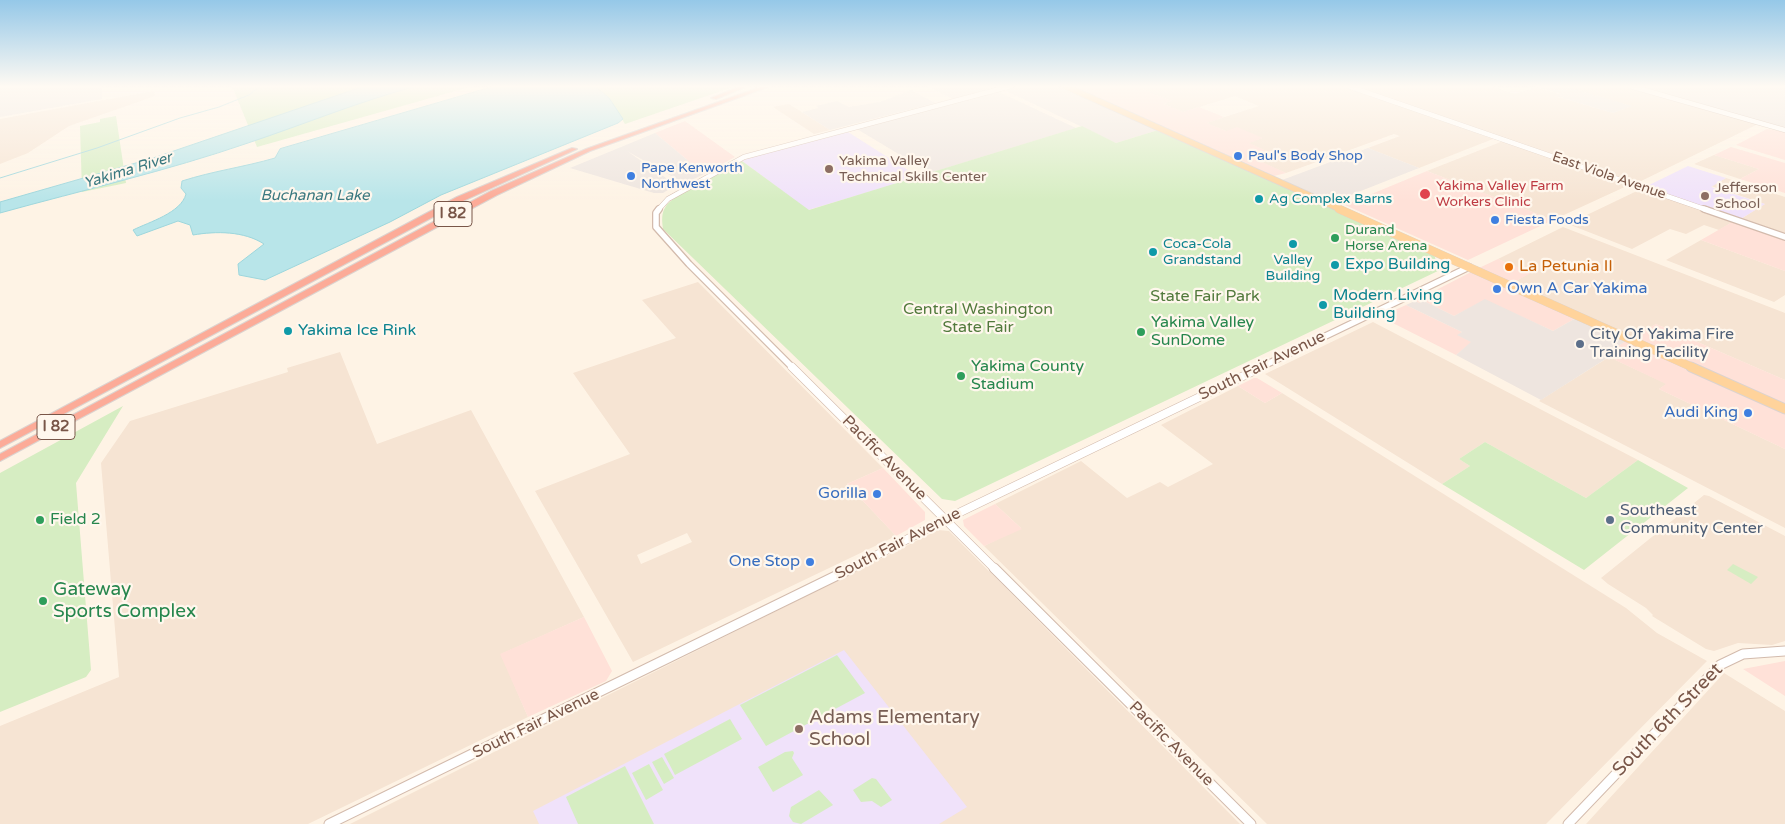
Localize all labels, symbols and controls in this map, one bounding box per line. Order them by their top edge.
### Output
place label: Paul's Body Shop [1248,148,1363,164]
water label: Yakima River [82,149,174,193]
street label: East Viola Avenue [1550,149,1668,203]
marker: Paul's Body Shop [1232,150,1244,162]
place label: Yakima Valley Technical Skills Center [839,153,986,186]
place label: Pape Kenworth Northwest [641,160,743,192]
marker: Yakima Valley Technical Skills Center [823,163,835,175]
marker: Pape Kenworth Northwest [625,170,637,182]
place label: Yakima Valley Farm Workers Clinic [1436,178,1563,210]
place label: Jefferson School [1715,180,1777,212]
water label: Buchanan Lake [260,187,370,205]
marker: Yakima Valley Farm Workers Clinic [1418,187,1432,201]
marker: Jefferson School [1699,190,1711,202]
place label: Ag Complex Barns [1269,191,1392,207]
marker: Ag Complex Barns [1253,193,1265,205]
road number: I 82 [434,202,472,226]
place label: Fiesta Foods [1505,212,1589,228]
marker: Fiesta Foods [1489,214,1501,226]
place label: Durand Horse Arena [1345,222,1427,254]
marker: Durand Horse Arena [1329,232,1341,244]
place label: Coca-Cola Grandstand [1163,236,1241,268]
marker: Valley Building [1287,238,1299,250]
marker: Coca-Cola Grandstand [1147,246,1159,258]
place label: Valley Building [1266,252,1320,284]
place label: Expo Building [1345,255,1450,275]
place label: La Petunia II [1519,257,1613,277]
marker: Expo Building [1329,259,1341,271]
marker: La Petunia II [1503,261,1515,273]
place label: Own A Car Yakima [1507,279,1647,299]
marker: Own A Car Yakima [1491,283,1503,295]
place label: Modern Living Building [1333,286,1443,324]
park label: State Fair Park [1150,287,1260,307]
marker: Modern Living Building [1317,299,1329,311]
park label: Central Washington State Fair [903,300,1053,338]
place label: Yakima Valley SunDome [1151,313,1254,351]
place label: Yakima Ice Rink [298,321,416,341]
marker: Yakima Ice Rink [282,325,294,337]
place label: City Of Yakima Fire Training Facility [1590,325,1734,363]
marker: Yakima Valley SunDome [1135,326,1147,338]
street label: South Fair Avenue [1196,327,1328,405]
marker: City Of Yakima Fire Training Facility [1574,338,1586,350]
place label: Yakima County Stadium [971,357,1084,395]
marker: Yakima County Stadium [955,370,967,382]
place label: Audi King [1664,403,1738,423]
marker: Audi King [1742,407,1754,419]
street label: Pacific Avenue [838,412,930,504]
road number: I 82 [37,414,75,440]
place label: Gorilla [818,484,867,504]
marker: Gorilla [871,488,883,500]
place label: Southeast Community Center [1620,501,1763,539]
street label: South Fair Avenue [832,504,964,584]
place label: Field 2 [50,510,101,530]
marker: Field 2 [34,514,46,526]
marker: Southeast Community Center [1604,514,1616,526]
place label: One Stop [729,552,800,572]
marker: One Stop [804,556,816,568]
place label: Gateway Sports Complex [53,579,196,623]
marker: Gateway Sports Complex [37,595,49,607]
street label: South 6th Street [1608,659,1728,781]
street label: South Fair Avenue [470,685,602,763]
street label: Pacific Avenue [1125,698,1217,790]
place label: Adams Elementary School [809,707,980,751]
marker: Adams Elementary School [793,723,805,735]

